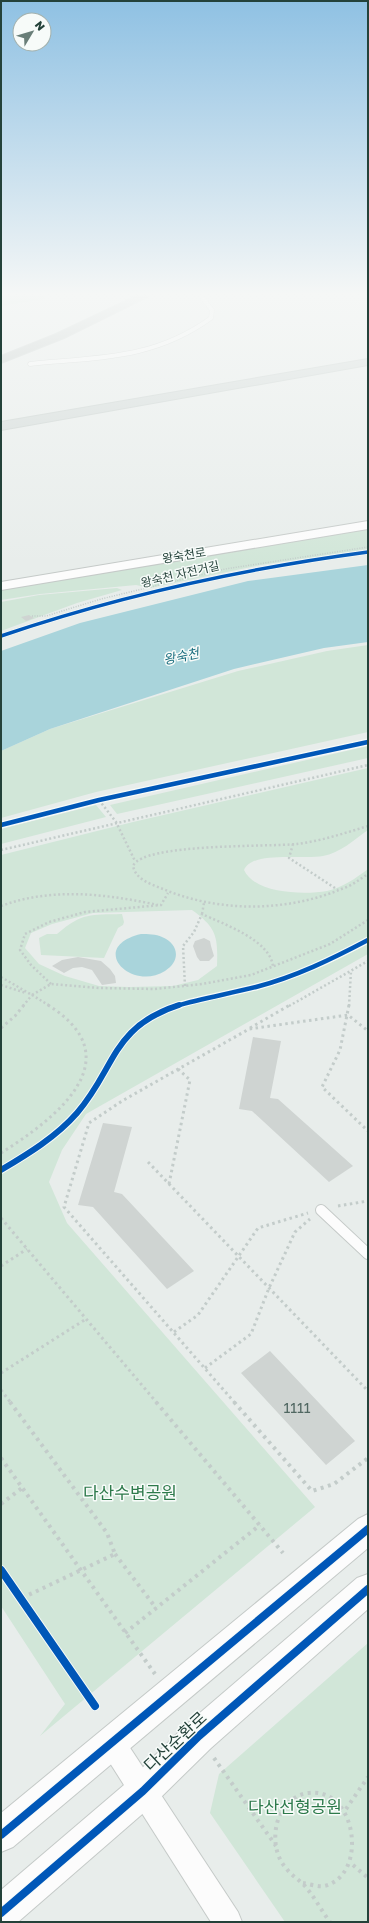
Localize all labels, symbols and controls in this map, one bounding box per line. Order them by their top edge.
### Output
north arrow [12,12,52,52]
text: N [33,18,48,33]
street label: 왕숙천로 [161,544,207,566]
street label: 왕숙천 자전거길 [139,558,221,590]
water label: 왕숙천 [162,644,201,668]
house number: 1111 [283,1399,311,1416]
park label: 다산수변공원 [83,1482,177,1503]
street label: 다산순환로 [139,1707,211,1775]
park label: 다산선형공원 [248,1796,342,1817]

